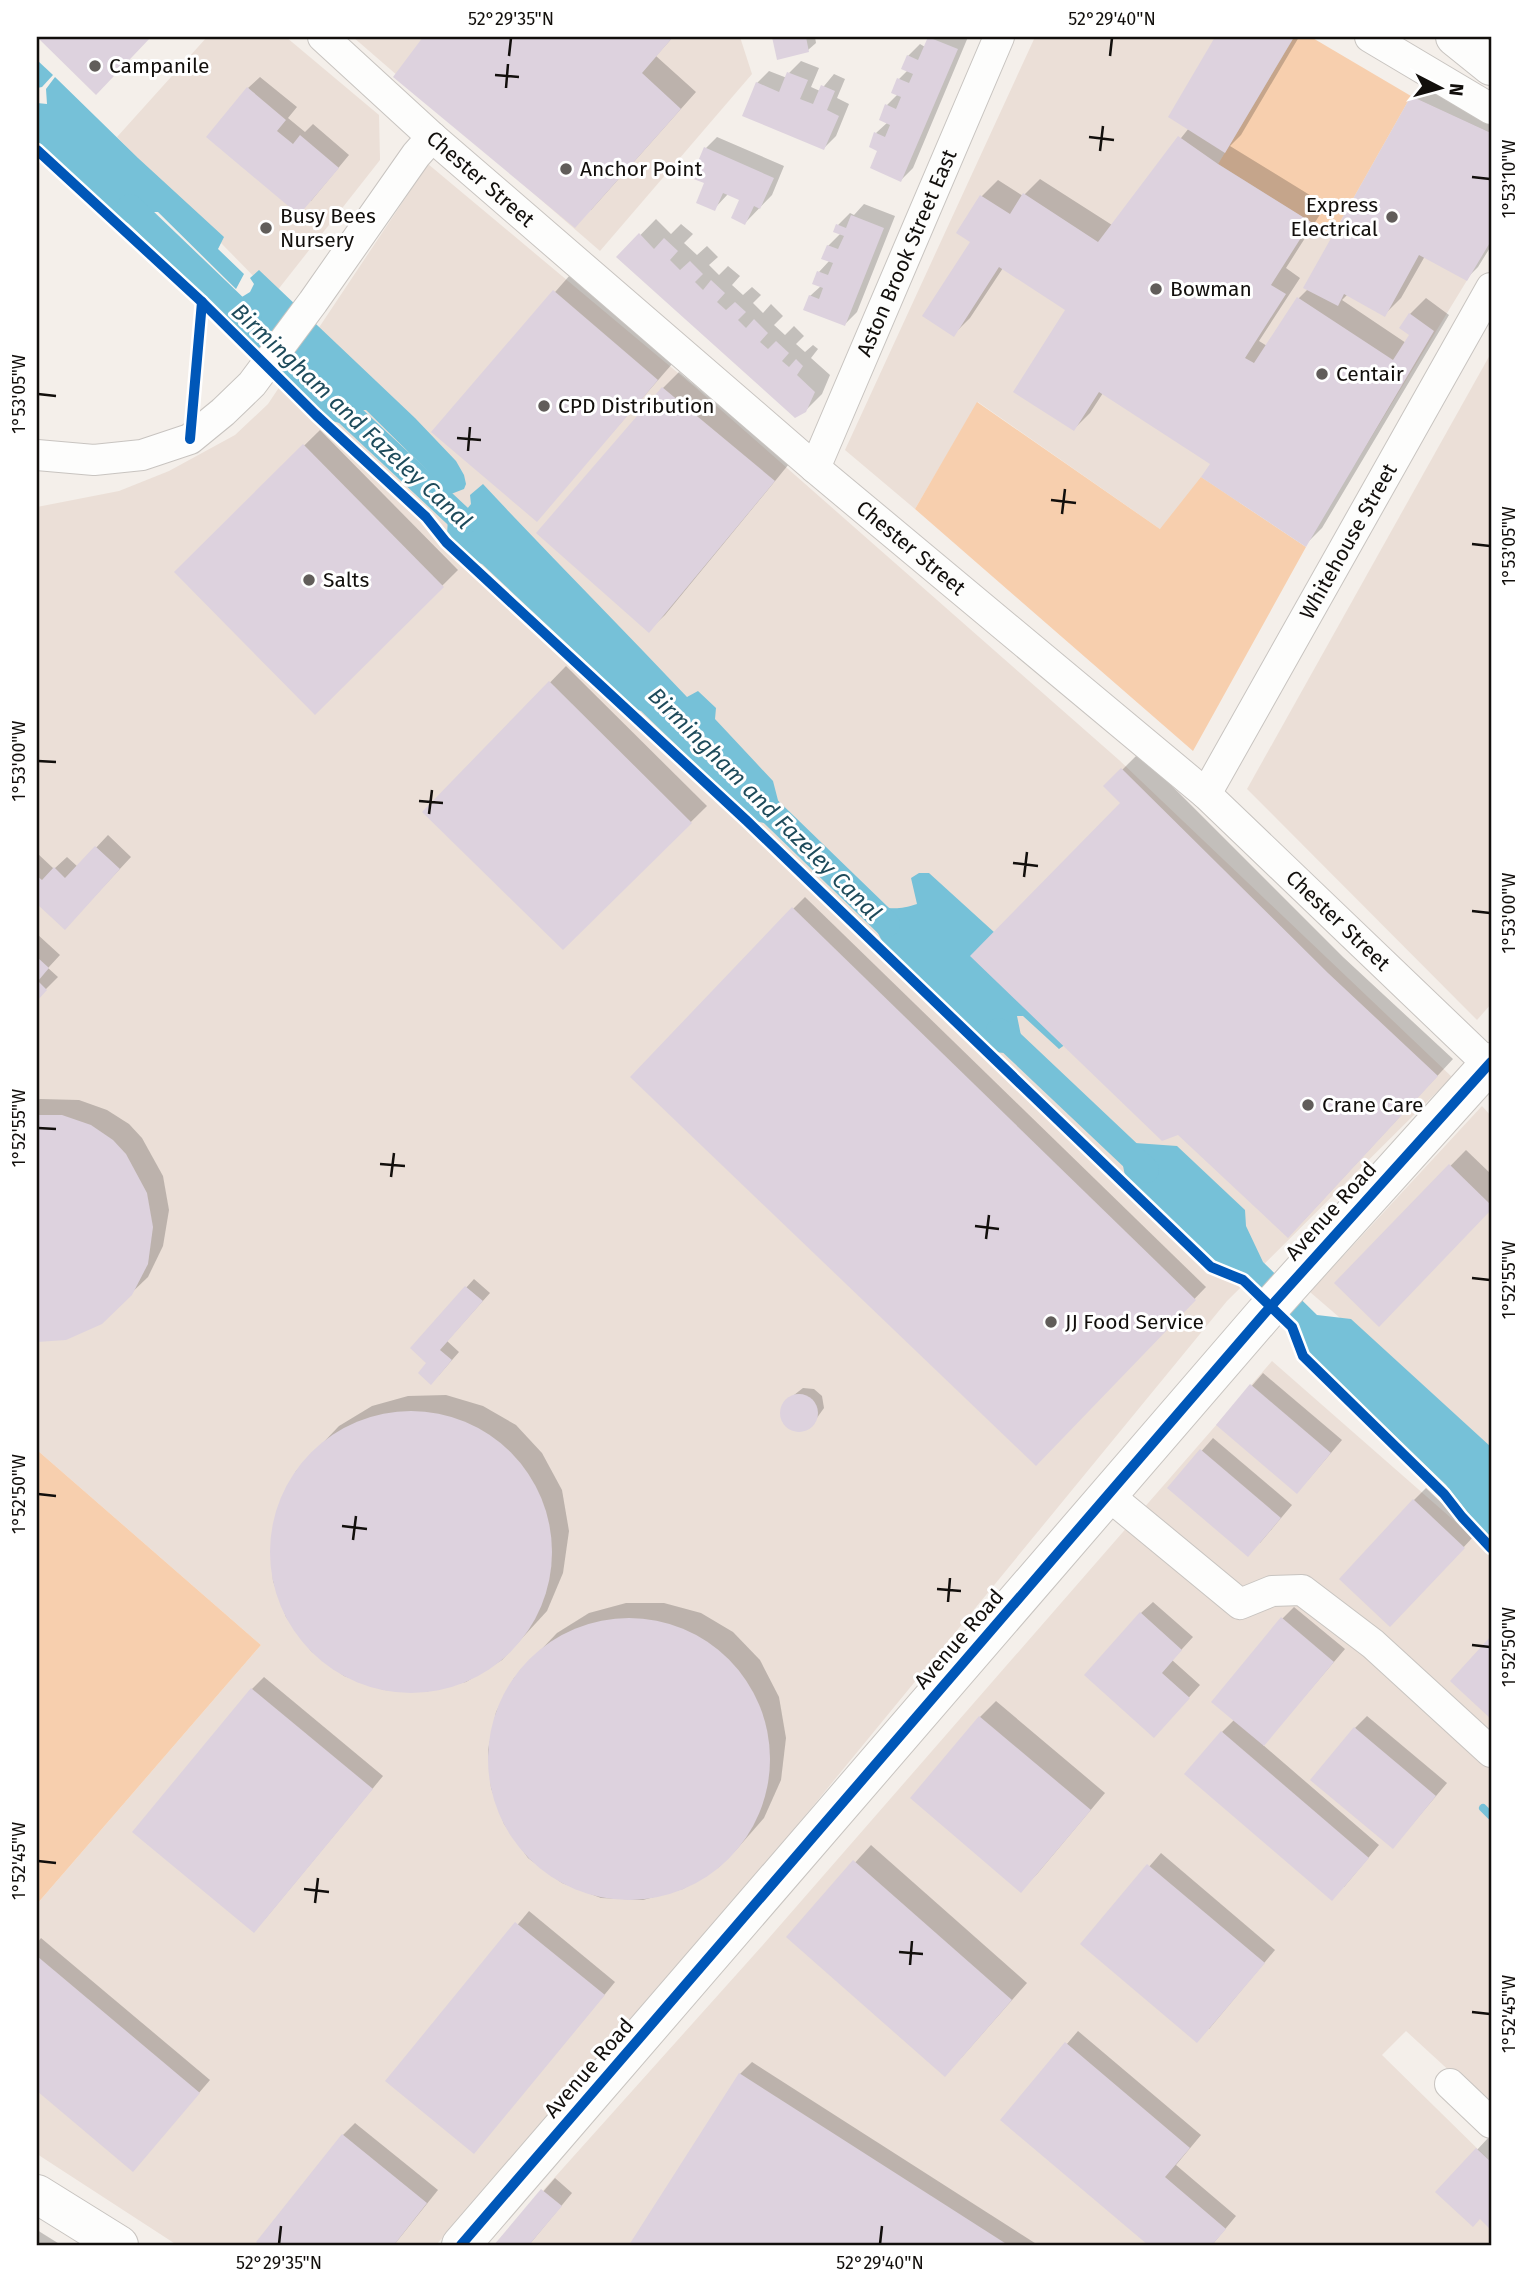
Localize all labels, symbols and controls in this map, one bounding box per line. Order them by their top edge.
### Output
text: 52°29'35"N [468,8,554,30]
text: 52°29'40"N [1068,8,1156,30]
north arrow [1406,52,1476,122]
place label: Campanile [109,53,209,79]
marker: Campanile [87,58,103,74]
text: N [1444,82,1469,97]
street label: Chester Street [421,125,540,233]
text: 1°53'10"W [1498,140,1520,218]
street label: Aston Brook Street East [851,145,963,360]
place label: Anchor Point [580,156,703,182]
marker: Anchor Point [558,161,574,177]
place label: Express Electrical [1291,192,1378,242]
place label: Busy Bees Nursery [280,203,376,253]
marker: Express Electrical [1384,209,1400,225]
marker: Busy Bees Nursery [258,220,274,236]
place label: Bowman [1170,276,1252,302]
marker: Bowman [1148,281,1164,297]
water label: Birmingham and Fazeley Canal [226,297,478,535]
text: 1°53'05"W [8,354,30,434]
place label: Centair [1336,361,1404,387]
marker: Centair [1314,366,1330,382]
place label: CPD Distribution [558,393,715,419]
marker: CPD Distribution [536,398,552,414]
street label: Whitehouse Street [1294,458,1403,624]
street label: Chester Street [851,495,971,601]
text: 1°53'05"W [1498,506,1520,586]
place label: Salts [323,567,369,593]
marker: Salts [301,572,317,588]
water label: Birmingham and Fazeley Canal [643,682,887,926]
text: 1°53'00"W [8,720,30,801]
street label: Chester Street [1280,865,1396,977]
text: 1°53'00"W [1498,872,1520,953]
text: 1°52'55"W [8,1089,30,1167]
place label: Crane Care [1322,1092,1423,1118]
marker: Crane Care [1300,1097,1316,1113]
street label: Avenue Road [1280,1156,1382,1266]
text: 1°52'55"W [1498,1241,1520,1319]
place label: JJ Food Service [1065,1309,1204,1335]
marker: JJ Food Service [1043,1314,1059,1330]
text: 1°52'50"W [8,1454,30,1534]
street label: Avenue Road [909,1584,1009,1694]
text: 1°52'50"W [1498,1607,1520,1687]
text: 1°52'45"W [8,1822,30,1900]
text: 1°52'45"W [1498,1975,1520,2053]
street label: Avenue Road [539,2013,639,2123]
text: 52°29'35"N [236,2252,322,2274]
text: 52°29'40"N [836,2252,924,2274]

